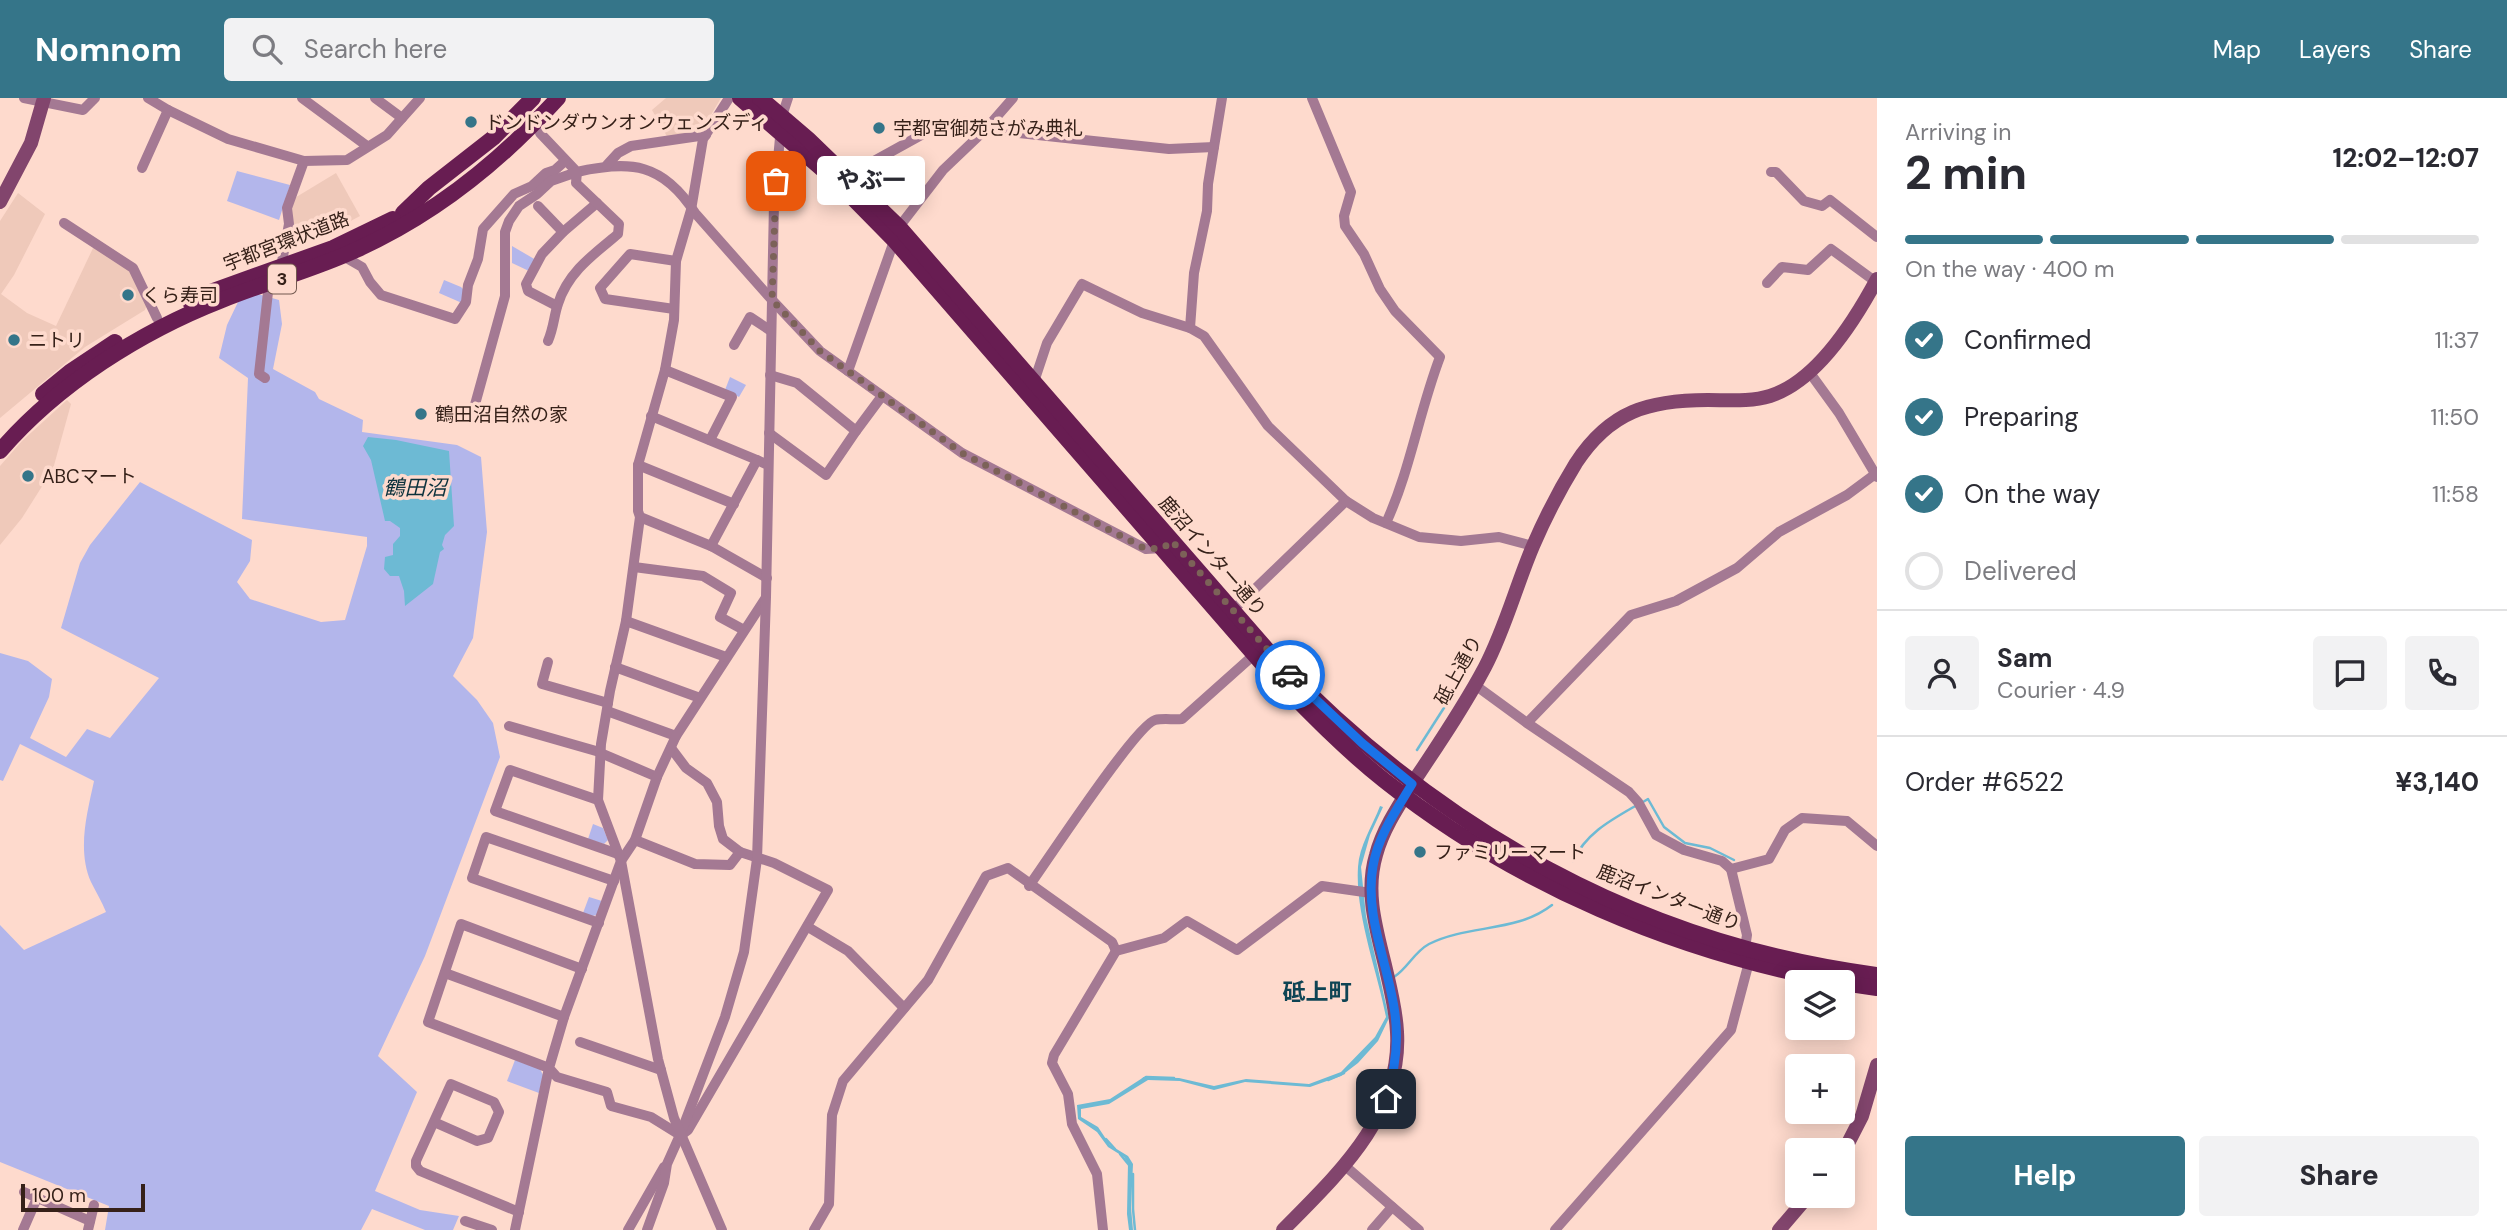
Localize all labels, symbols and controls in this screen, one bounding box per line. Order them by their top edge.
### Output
search box [224,18,714,81]
text: Nomnom [35,28,182,71]
icon: search [248,30,286,68]
text: Search here [304,32,447,66]
text: Map [2213,34,2261,65]
text: Layers [2299,34,2371,65]
text: Share [2409,34,2472,65]
place label: ドンドンダウンオンウェンズディ [485,110,768,135]
marker: ドンドンダウンオンウェンズディ [463,114,479,130]
place label: 宇都宮御苑さがみ典礼 [893,116,1083,141]
text: Arriving in [1905,117,2011,147]
marker: 宇都宮御苑さがみ典礼 [871,120,887,136]
text: 12:02–12:07 [2333,141,2479,175]
text: 2 min [1905,143,2027,203]
pin [746,151,806,211]
callout: やぶ一 [818,156,926,206]
icon: bag [757,162,795,200]
text: やぶ一 [837,165,906,195]
street label: 宇都宮環状道路 [220,206,353,277]
text: On the way · 400 m [1905,254,2114,284]
road number: 3 [268,264,296,294]
place label: くら寿司 [142,283,218,308]
marker: くら寿司 [120,287,136,303]
icon: check [1905,321,1943,359]
text: Confirmed [1964,323,2091,357]
text: 11:37 [2435,325,2479,355]
place label: ニトリ [28,328,85,353]
marker: ニトリ [6,332,22,348]
icon: check [1905,398,1943,436]
text: Preparing [1964,400,2079,434]
place label: 鶴田沼自然の家 [435,402,568,427]
text: 11:50 [2430,402,2479,432]
marker: 鶴田沼自然の家 [413,406,429,422]
place label: ABCマート [42,464,137,489]
marker: ABCマート [20,468,36,484]
water label: 鶴田沼 [384,474,449,502]
icon: check [1905,475,1943,513]
text: On the way [1964,477,2100,511]
text: 11:58 [2432,479,2479,509]
street label: 鹿沼インター通り [1153,491,1272,622]
text: Delivered [1964,554,2077,588]
street label: 砥上通り [1429,631,1488,710]
button: person [1905,636,1979,710]
button: chat [2313,636,2387,710]
button: phone [2405,636,2479,710]
courier [1255,640,1325,710]
text: Sam [1997,641,2052,675]
icon: car [1271,656,1309,694]
text: Courier · 4.9 [1997,675,2125,705]
text: Order #6522 [1905,765,2064,799]
text: ¥3,140 [2395,765,2479,799]
place label: ファミリーマート [1434,840,1586,865]
marker: ファミリーマート [1412,844,1428,860]
street label: 鹿沼インター通り [1593,859,1744,936]
map controls [1785,970,1855,1208]
button: layers [1785,970,1855,1040]
district label: 砥上町 [1283,977,1352,1007]
button: + [1785,1054,1855,1124]
pin [1356,1069,1416,1129]
icon: home [1367,1080,1405,1118]
button: Help [1905,1136,2185,1216]
button: Share [2199,1136,2479,1216]
button: − [1785,1138,1855,1208]
scale bar [21,1181,145,1213]
text: 100 m [32,1183,86,1208]

